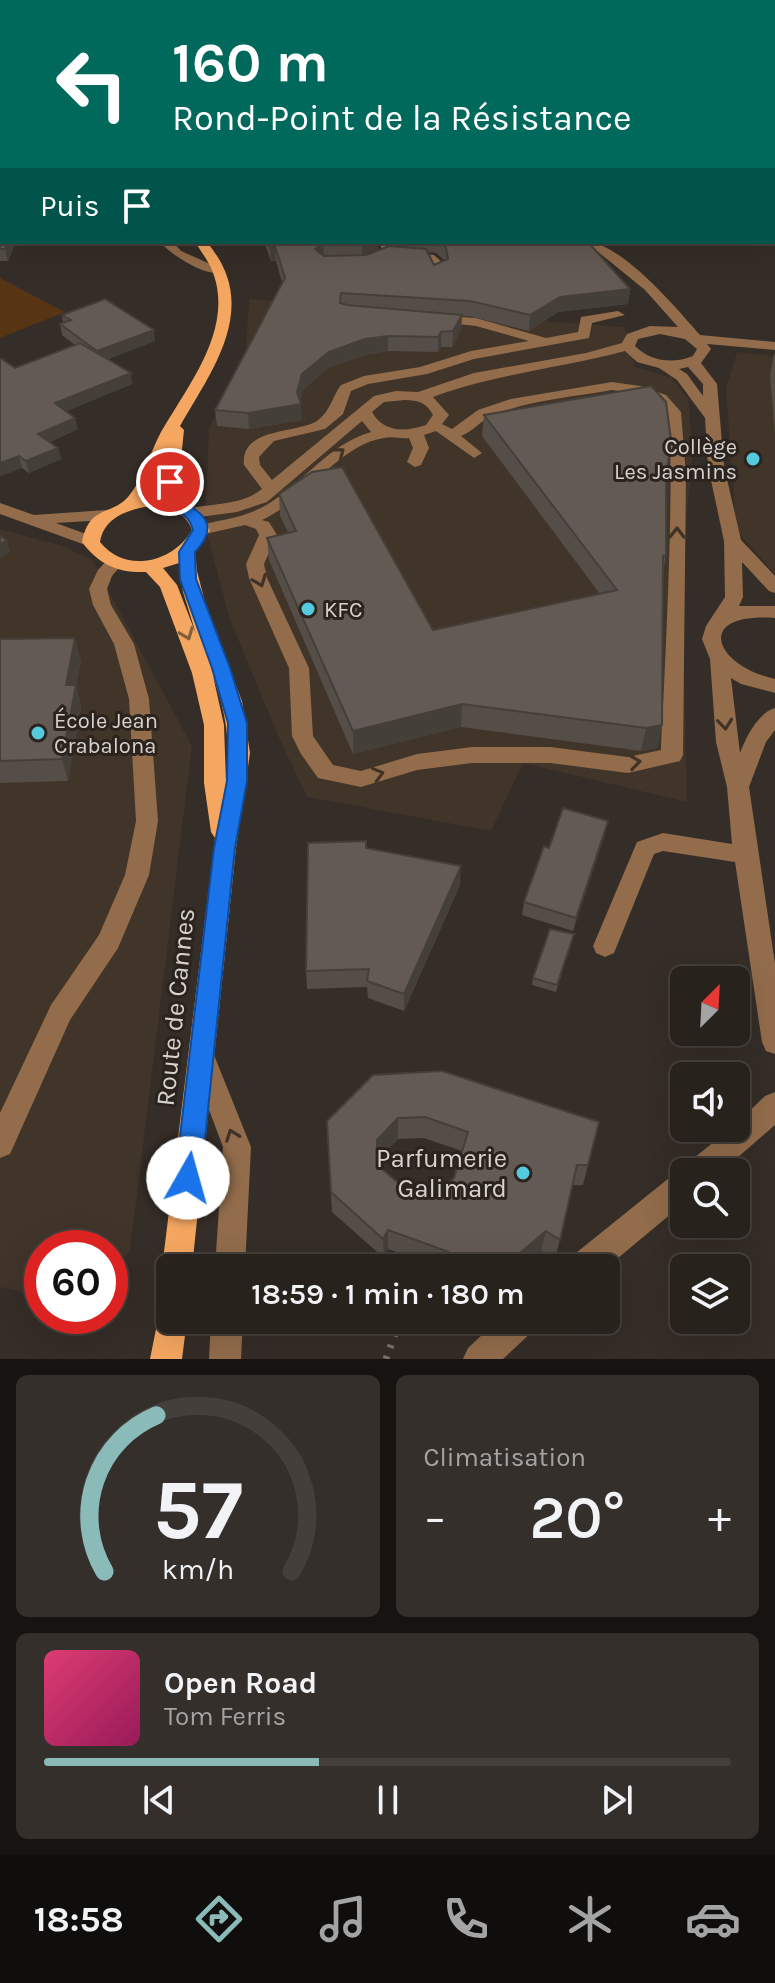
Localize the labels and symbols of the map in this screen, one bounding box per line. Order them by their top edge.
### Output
place label: Collège Les Jasmins [614,434,737,485]
pin [136,448,204,516]
one-way arrow [330,449,345,463]
marker: Collège Les Jasmins [744,450,762,468]
one-way arrow [668,526,686,539]
one-way arrow [251,573,267,587]
place label: KFC [324,597,362,623]
marker: KFC [299,600,317,618]
one-way arrow [177,626,194,640]
place label: École Jean Crabalona [54,707,158,759]
one-way arrow [717,718,734,731]
marker: École Jean Crabalona [29,724,47,742]
one-way arrow [628,754,641,771]
one-way arrow [370,767,384,783]
street label: Route de Cannes [150,907,201,1108]
north arrow [670,966,750,1046]
one-way arrow [225,1129,242,1143]
position arrow [146,1136,230,1220]
place label: Parfumerie Galimard [376,1143,507,1204]
marker: Parfumerie Galimard [514,1164,532,1182]
speed limit sign: 60 [24,1230,128,1334]

